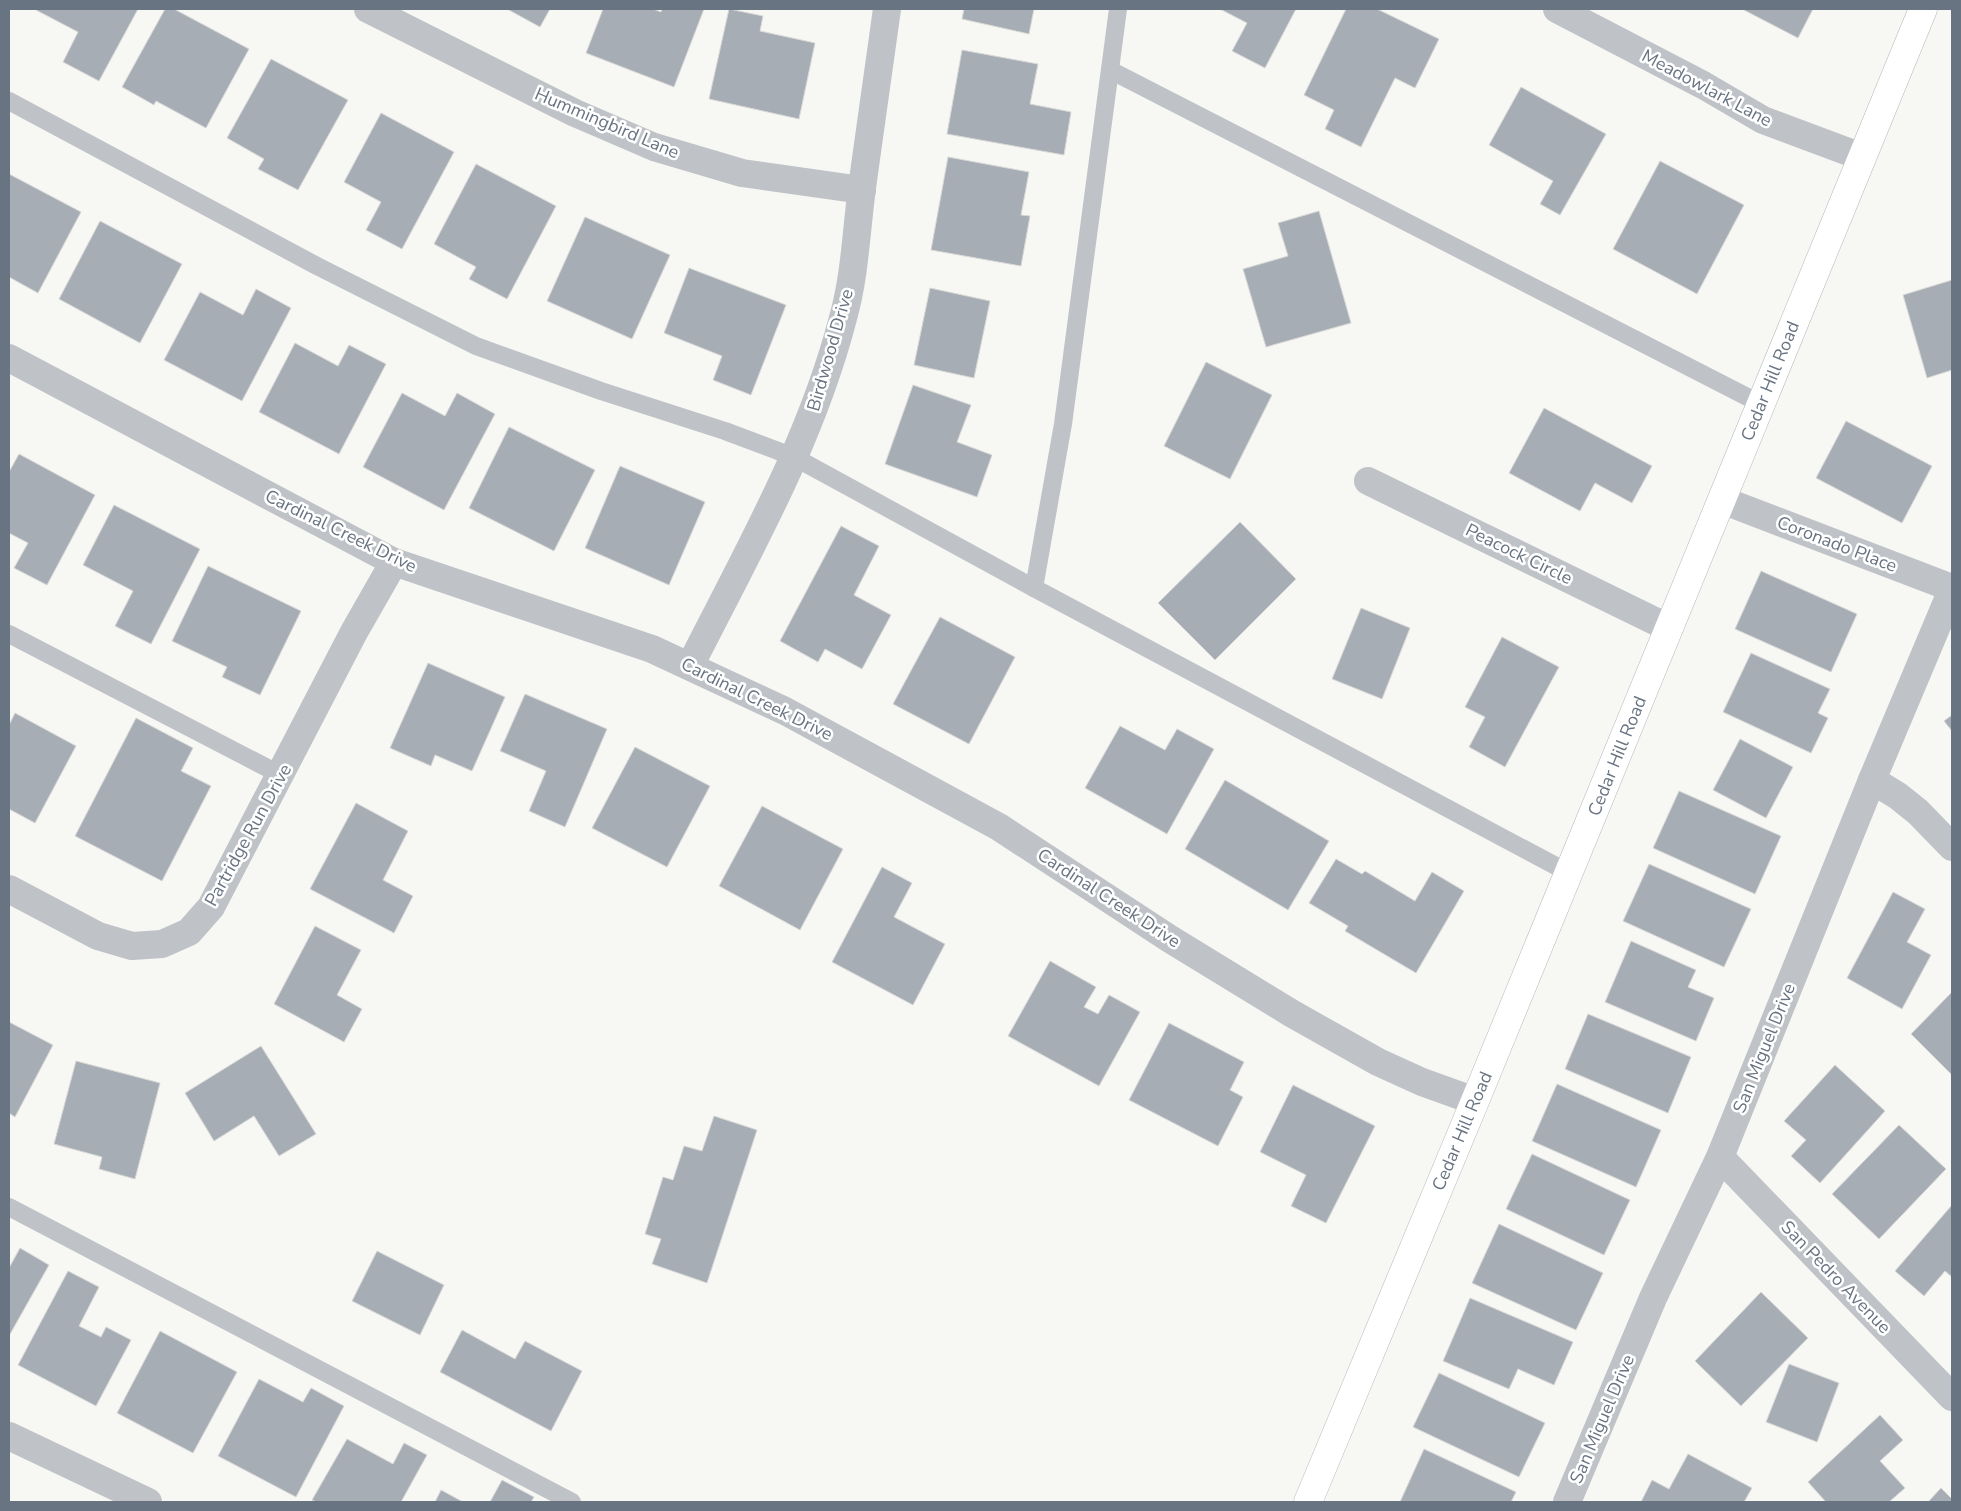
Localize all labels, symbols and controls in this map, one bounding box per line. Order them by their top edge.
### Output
street label: Meadowlark Lane [1638,44,1776,132]
street label: Hummingbird Lane [531,82,683,164]
street label: Birdwood Drive [801,286,859,414]
street label: Cedar Hill Road [1735,318,1805,444]
street label: Cardinal Creek Drive [261,484,421,578]
street label: Coronado Place [1774,510,1900,578]
street label: Peacock Circle [1462,518,1576,590]
street label: Cardinal Creek Drive [677,652,837,746]
street label: Cedar Hill Road [1582,693,1652,819]
street label: Partridge Run Drive [199,760,297,910]
street label: Cardinal Creek Drive [1033,843,1185,953]
street label: San Miguel Drive [1727,980,1801,1116]
street label: Cedar Hill Road [1426,1068,1498,1194]
street label: San Pedro Avenue [1776,1215,1896,1339]
street label: San Miguel Drive [1564,1351,1640,1487]

